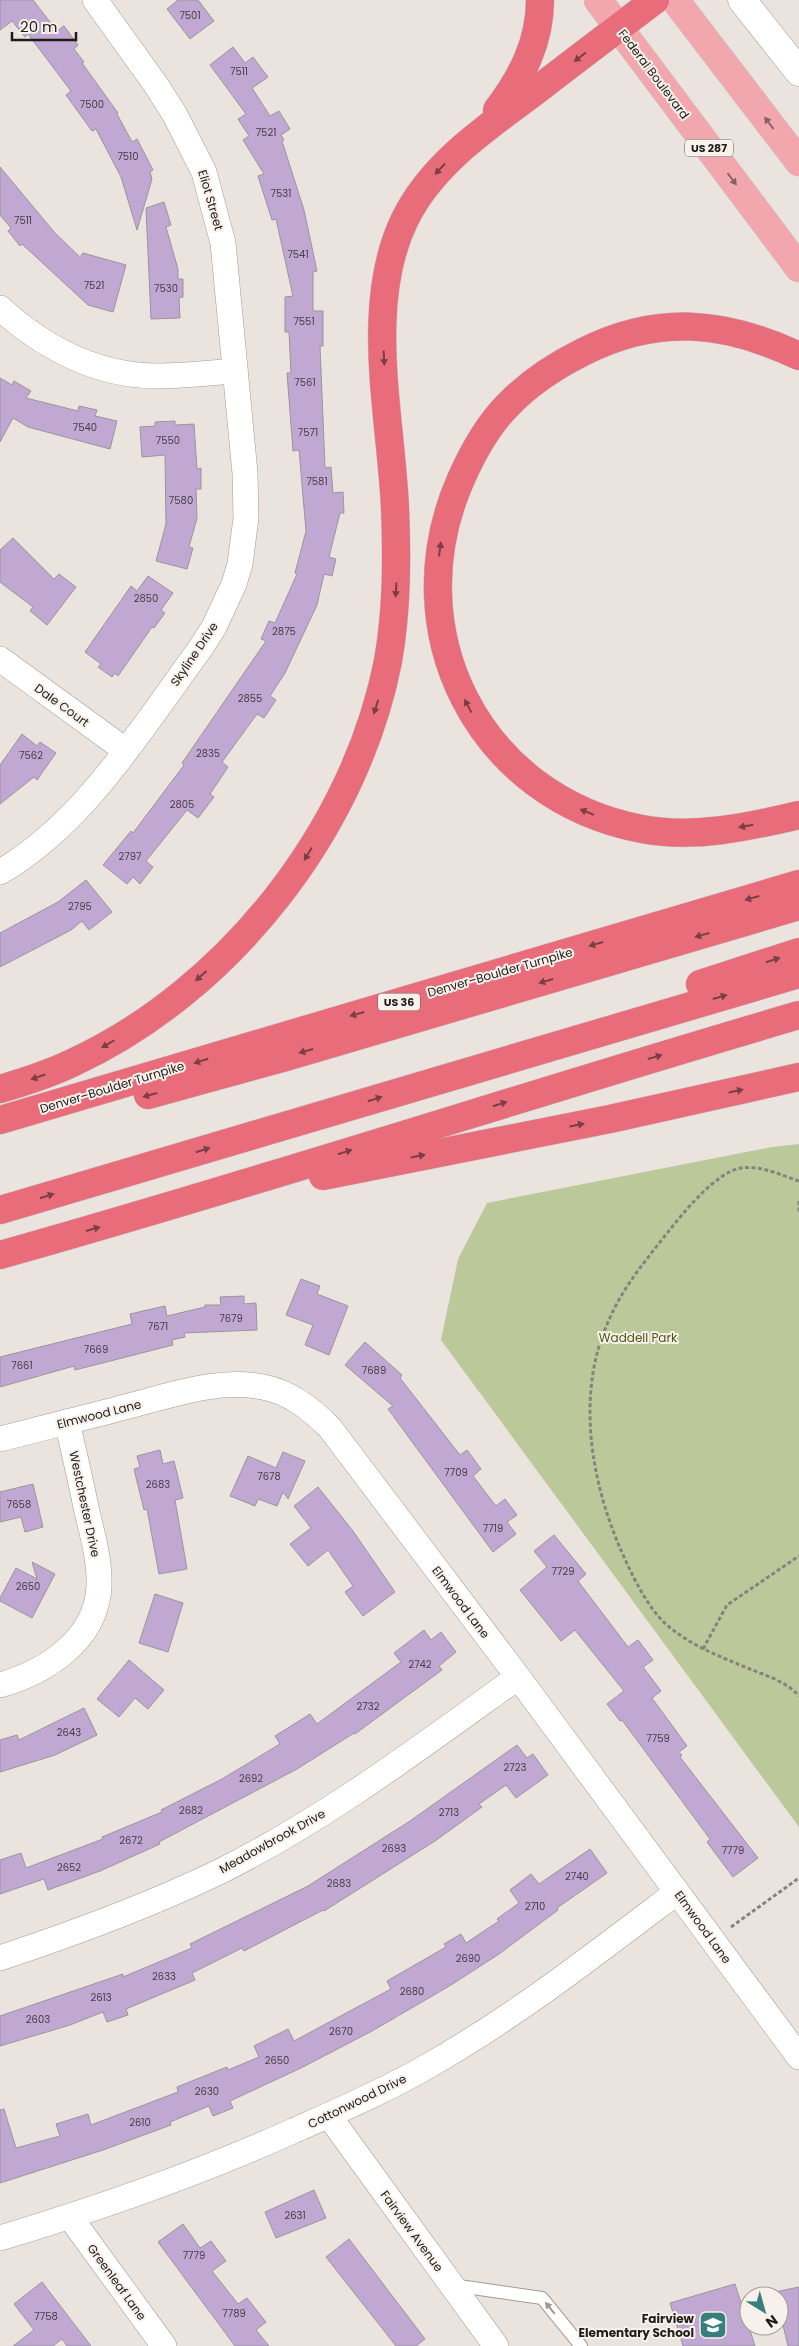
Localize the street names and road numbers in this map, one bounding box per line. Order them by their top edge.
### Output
street label: Federal Boulevard [615,26,693,122]
road number: US 287 [685,140,733,156]
street label: Eliot Street [194,168,228,232]
street label: Skyline Drive [166,618,222,690]
street label: Dale Court [31,679,93,731]
street label: Denver–Boulder Turnpike [425,943,575,1001]
road number: US 36 [378,994,420,1010]
street label: Denver–Boulder Turnpike [38,1057,186,1117]
street label: Elmwood Lane [55,1395,143,1433]
street label: Westchester Drive [65,1449,105,1559]
street label: Elmwood Lane [428,1562,494,1642]
street label: Meadowbrook Drive [216,1805,328,1877]
street label: Elmwood Lane [671,1887,735,1967]
street label: Cottonwood Drive [305,2070,409,2132]
street label: Fairview Avenue [377,2187,447,2275]
street label: Greenleaf Lane [84,2240,150,2324]

